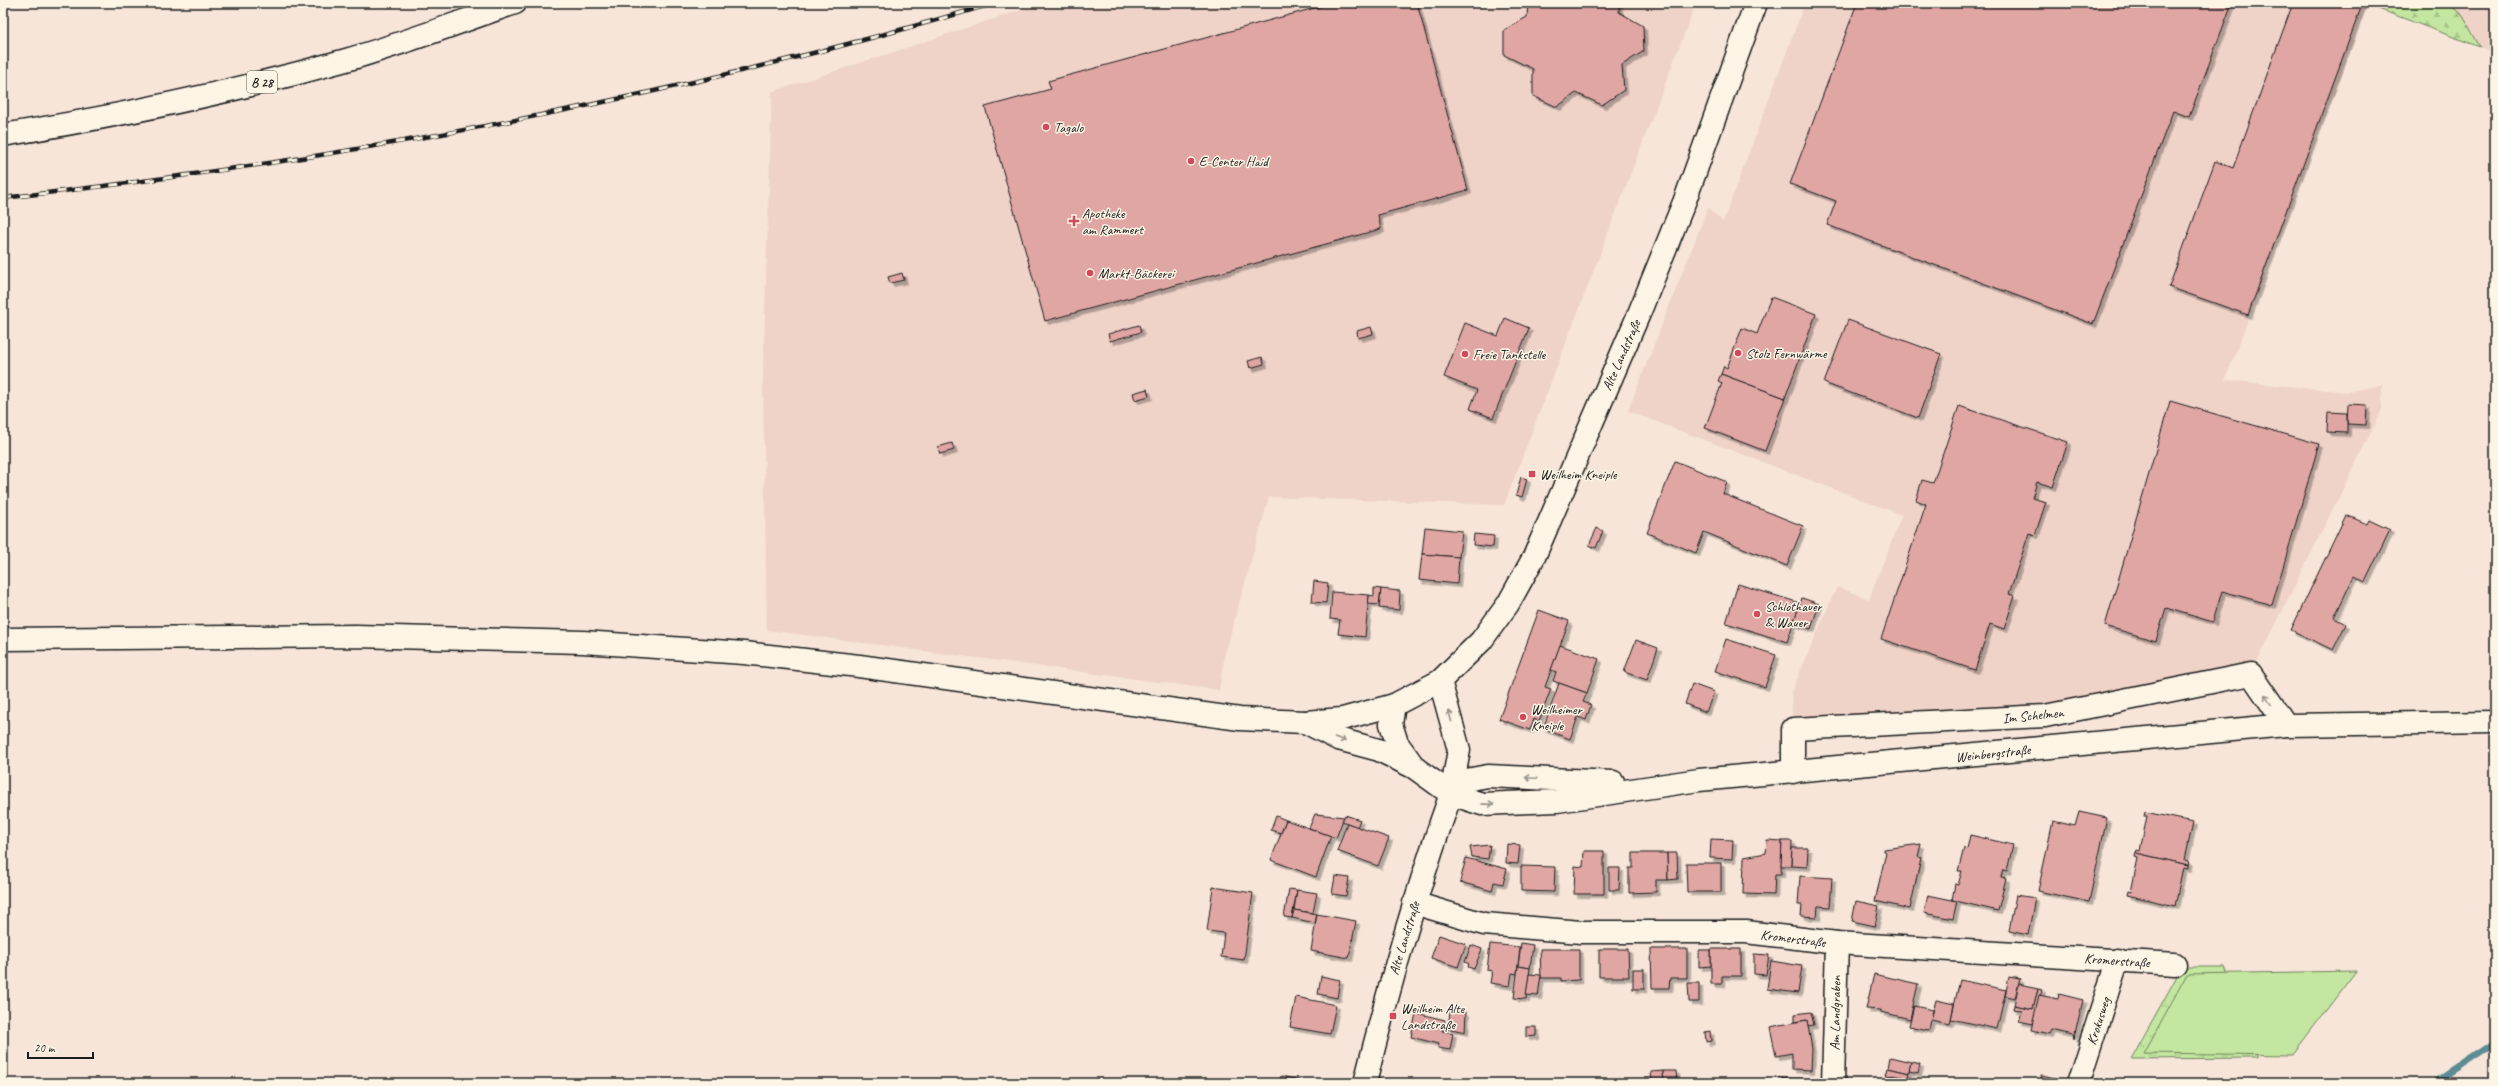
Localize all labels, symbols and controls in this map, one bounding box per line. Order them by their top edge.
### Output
road number: B 28 [247,71,277,93]
place label: Tagalo [1054,119,1084,136]
marker: Tagalo [1041,122,1051,132]
place label: E-Center Haid [1199,153,1270,170]
marker: E-Center Haid [1186,156,1196,166]
place label: Apotheke am Rammert [1082,205,1144,238]
marker: Apotheke am Rammert [1069,216,1079,226]
place label: Markt-Bäckerei [1098,265,1176,282]
marker: Markt-Bäckerei [1085,268,1095,278]
street label: Alte Landstraße [1598,316,1645,393]
place label: Stolz Fernwärme [1746,345,1828,362]
place label: Freie Tankstelle [1473,346,1547,363]
marker: Stolz Fernwärme [1733,348,1743,358]
marker: Freie Tankstelle [1460,349,1470,359]
place label: Weilheim Kneiple [1540,466,1618,483]
marker: Weilheim Kneiple [1527,469,1537,479]
place label: Schlothauer & Wauer [1765,598,1822,631]
marker: Schlothauer & Wauer [1752,609,1762,619]
one-way arrow [2264,694,2272,705]
place label: Weilheimer Kneiple [1531,701,1584,734]
street label: Im Schelmen [2002,704,2065,727]
one-way arrow [1446,709,1453,722]
marker: Weilheimer Kneiple [1518,712,1528,722]
one-way arrow [1334,736,1347,743]
street label: Weinbergstraße [1955,741,2033,766]
one-way arrow [1525,775,1538,782]
one-way arrow [1481,800,1494,808]
street label: Alte Landstraße [1385,898,1424,977]
street label: Kromerstraße [1759,926,1828,951]
street label: Kromerstraße [2084,950,2152,971]
street label: Am Landgraben [1826,975,1845,1051]
street label: Krokusweg [2083,994,2114,1047]
place label: Weilheim Alte Landstraße [1401,1000,1466,1033]
marker: Weilheim Alte Landstraße [1388,1011,1398,1021]
scale bar [28,1034,93,1060]
text: 20 m [34,1040,56,1056]

